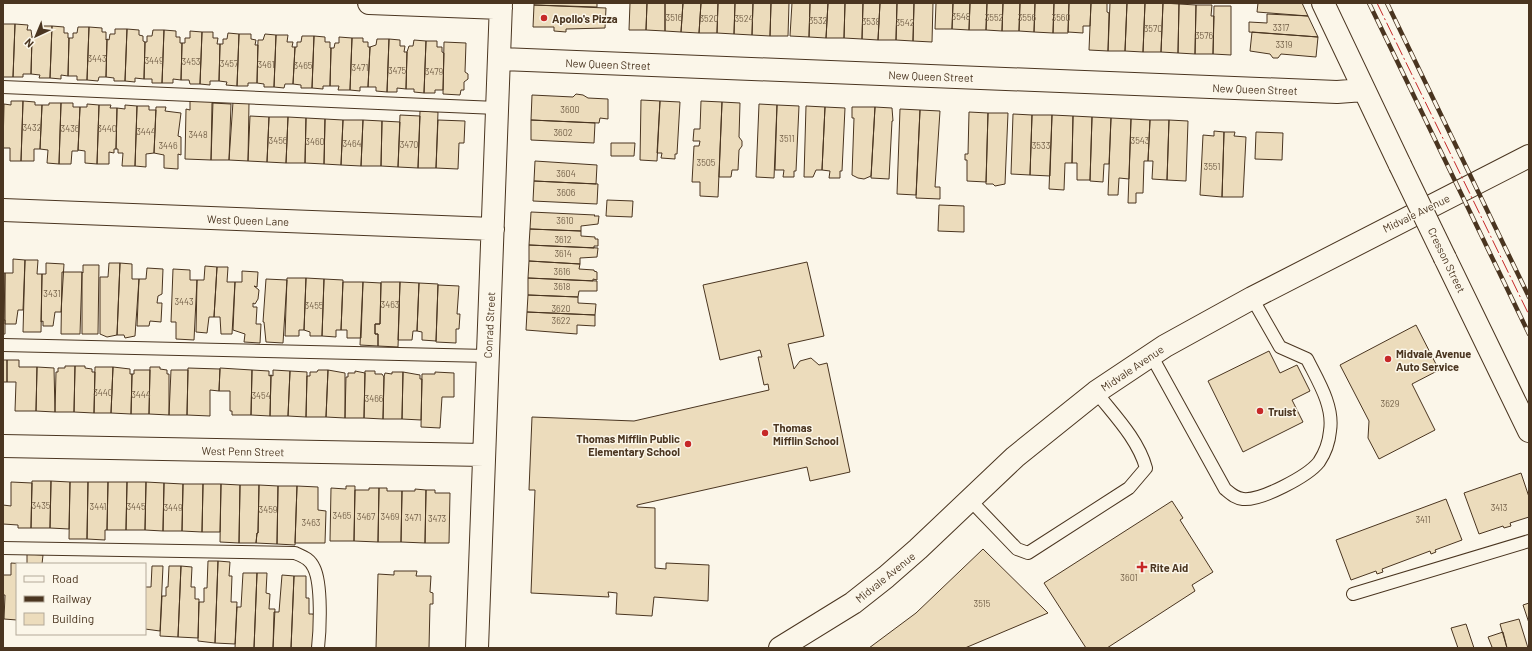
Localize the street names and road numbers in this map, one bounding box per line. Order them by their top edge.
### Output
street label: New Queen Street [565,56,651,72]
street label: New Queen Street [888,68,974,84]
street label: New Queen Street [1212,81,1298,97]
street label: Midvale Avenue [1380,191,1452,235]
street label: West Queen Lane [207,212,289,228]
street label: Cresson Street [1426,225,1468,295]
street label: Conrad Street [481,291,497,359]
street label: Midvale Avenue [1098,342,1166,394]
street label: West Penn Street [202,444,284,458]
street label: Midvale Avenue [853,549,918,605]

